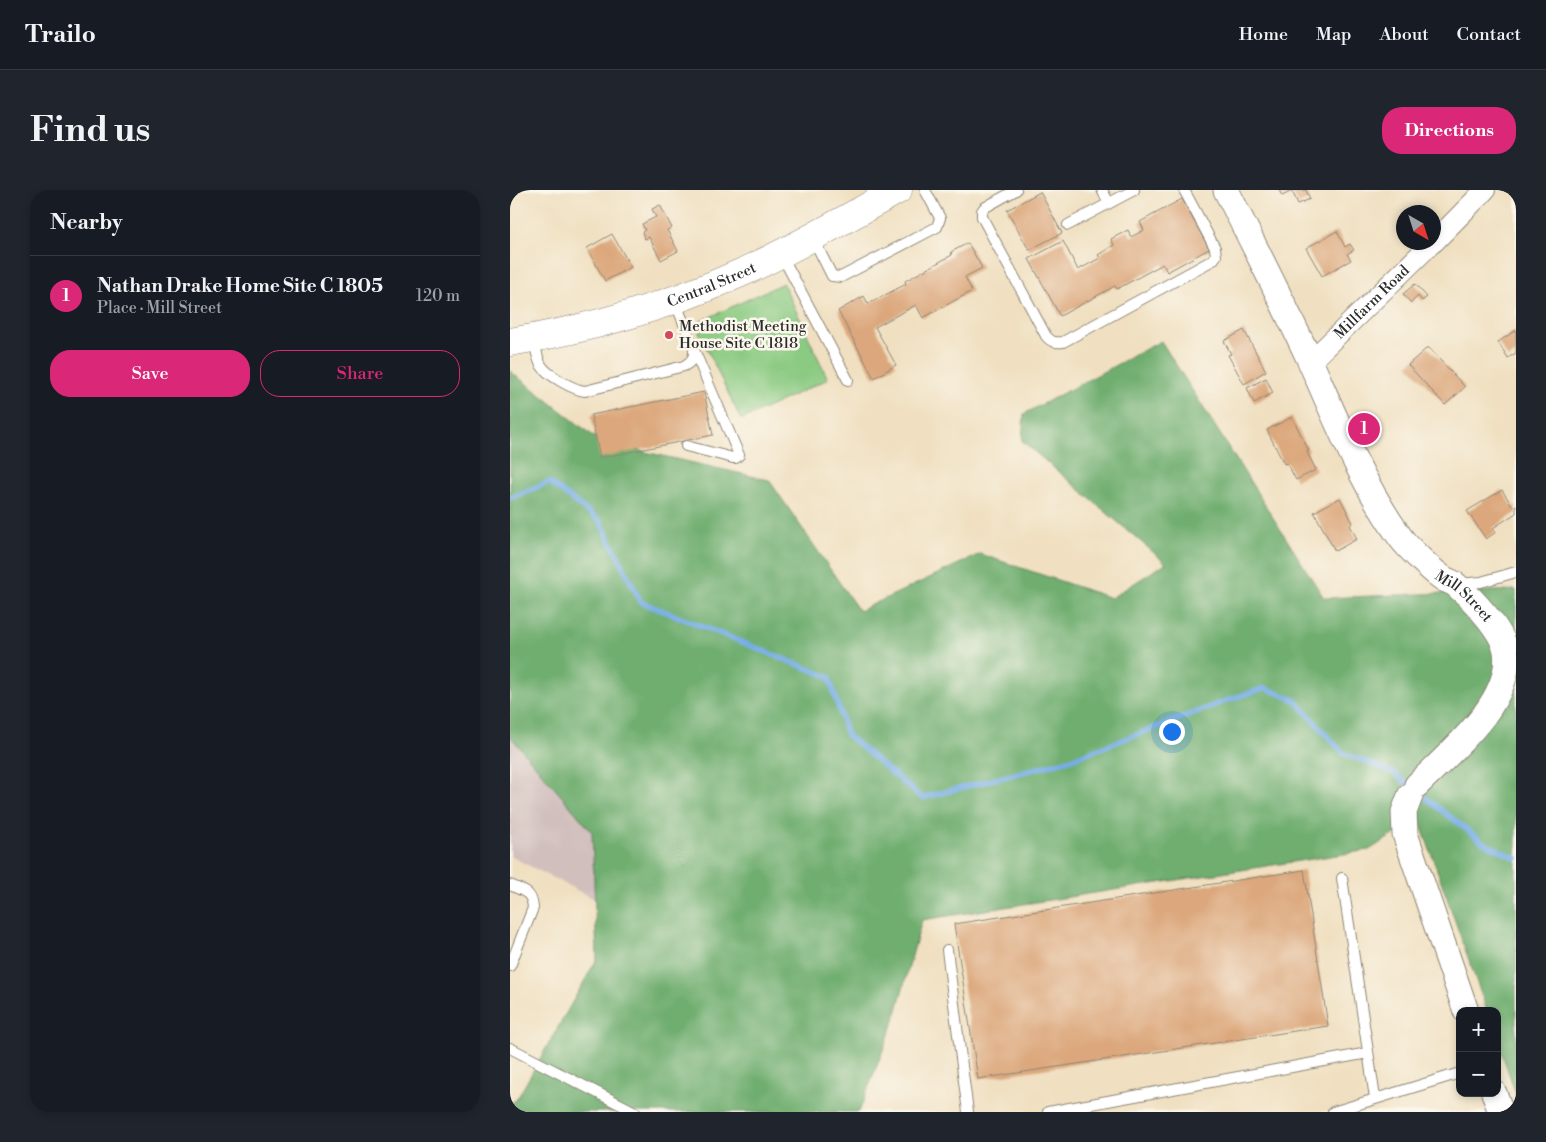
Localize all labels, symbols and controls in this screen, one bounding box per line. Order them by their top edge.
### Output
text: Trailo [25,20,96,50]
text: Home [1239,23,1288,46]
text: Map [1316,23,1352,46]
text: About [1380,23,1429,46]
text: Contact [1457,23,1521,46]
button: Directions [1382,107,1516,154]
text: Find us [30,109,150,152]
north arrow [1396,205,1441,250]
text: Nearby [50,210,123,236]
street label: Central Street [665,258,760,312]
street label: Millfarm Road [1330,261,1414,343]
text: Nathan Drake Home Site C 1805 [97,274,383,298]
text: 1 [62,286,70,306]
text: 120 m [416,286,460,306]
text: Place · Mill Street [97,298,222,318]
place label: Methodist Meeting House Site C 1818 [679,317,807,353]
marker: Methodist Meeting House Site C 1818 [663,329,675,341]
button: Save [50,350,250,397]
button: Share [260,350,460,397]
pin: 1 [1348,410,1380,448]
street label: Mill Street [1431,567,1497,627]
your location [1159,719,1185,745]
map controls [1456,1007,1501,1097]
button: + [1456,1007,1501,1052]
button: − [1456,1052,1501,1097]

